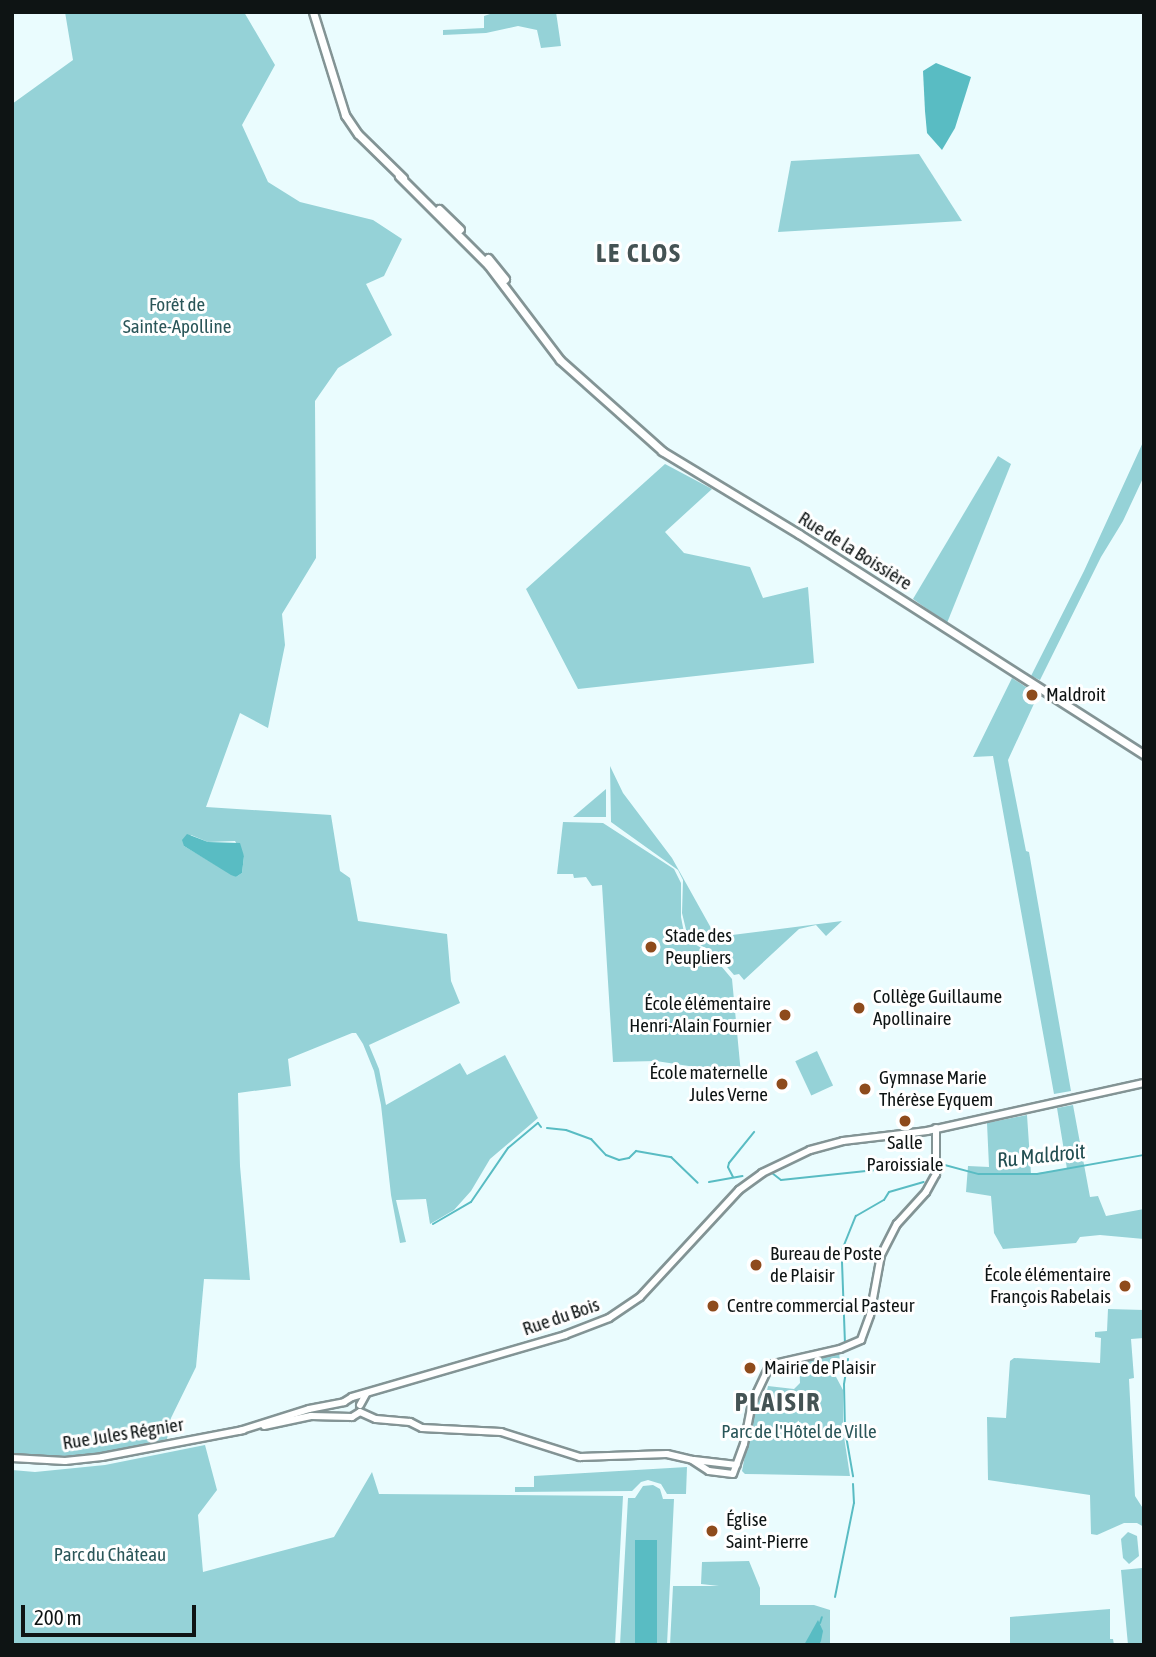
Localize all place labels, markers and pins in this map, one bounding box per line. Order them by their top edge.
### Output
place label: Maldroit [1046,684,1106,706]
marker: Maldroit [1024,687,1040,703]
place label: Stade des Peupliers [665,925,732,969]
marker: Stade des Peupliers [643,939,659,955]
place label: Collège Guillaume Apollinaire [873,986,1002,1030]
place label: École élémentaire Henri-Alain Fournier [629,993,771,1037]
marker: Collège Guillaume Apollinaire [851,1000,867,1016]
marker: École élémentaire Henri-Alain Fournier [777,1007,793,1023]
place label: École maternelle Jules Verne [649,1062,768,1106]
place label: Gymnase Marie Thérèse Eyquem [879,1067,993,1111]
marker: École maternelle Jules Verne [774,1076,790,1092]
marker: Gymnase Marie Thérèse Eyquem [857,1081,873,1097]
marker: Salle Paroissiale [897,1113,913,1129]
place label: Salle Paroissiale [867,1132,943,1176]
place label: Bureau de Poste de Plaisir [770,1243,882,1287]
marker: Bureau de Poste de Plaisir [748,1257,764,1273]
place label: École élémentaire François Rabelais [984,1264,1111,1308]
marker: École élémentaire François Rabelais [1117,1278,1133,1294]
place label: Centre commercial Pasteur [727,1295,914,1317]
marker: Centre commercial Pasteur [705,1298,721,1314]
place label: Mairie de Plaisir [764,1357,876,1379]
marker: Mairie de Plaisir [742,1360,758,1376]
place label: Église Saint-Pierre [726,1509,808,1553]
marker: Église Saint-Pierre [704,1523,720,1539]

